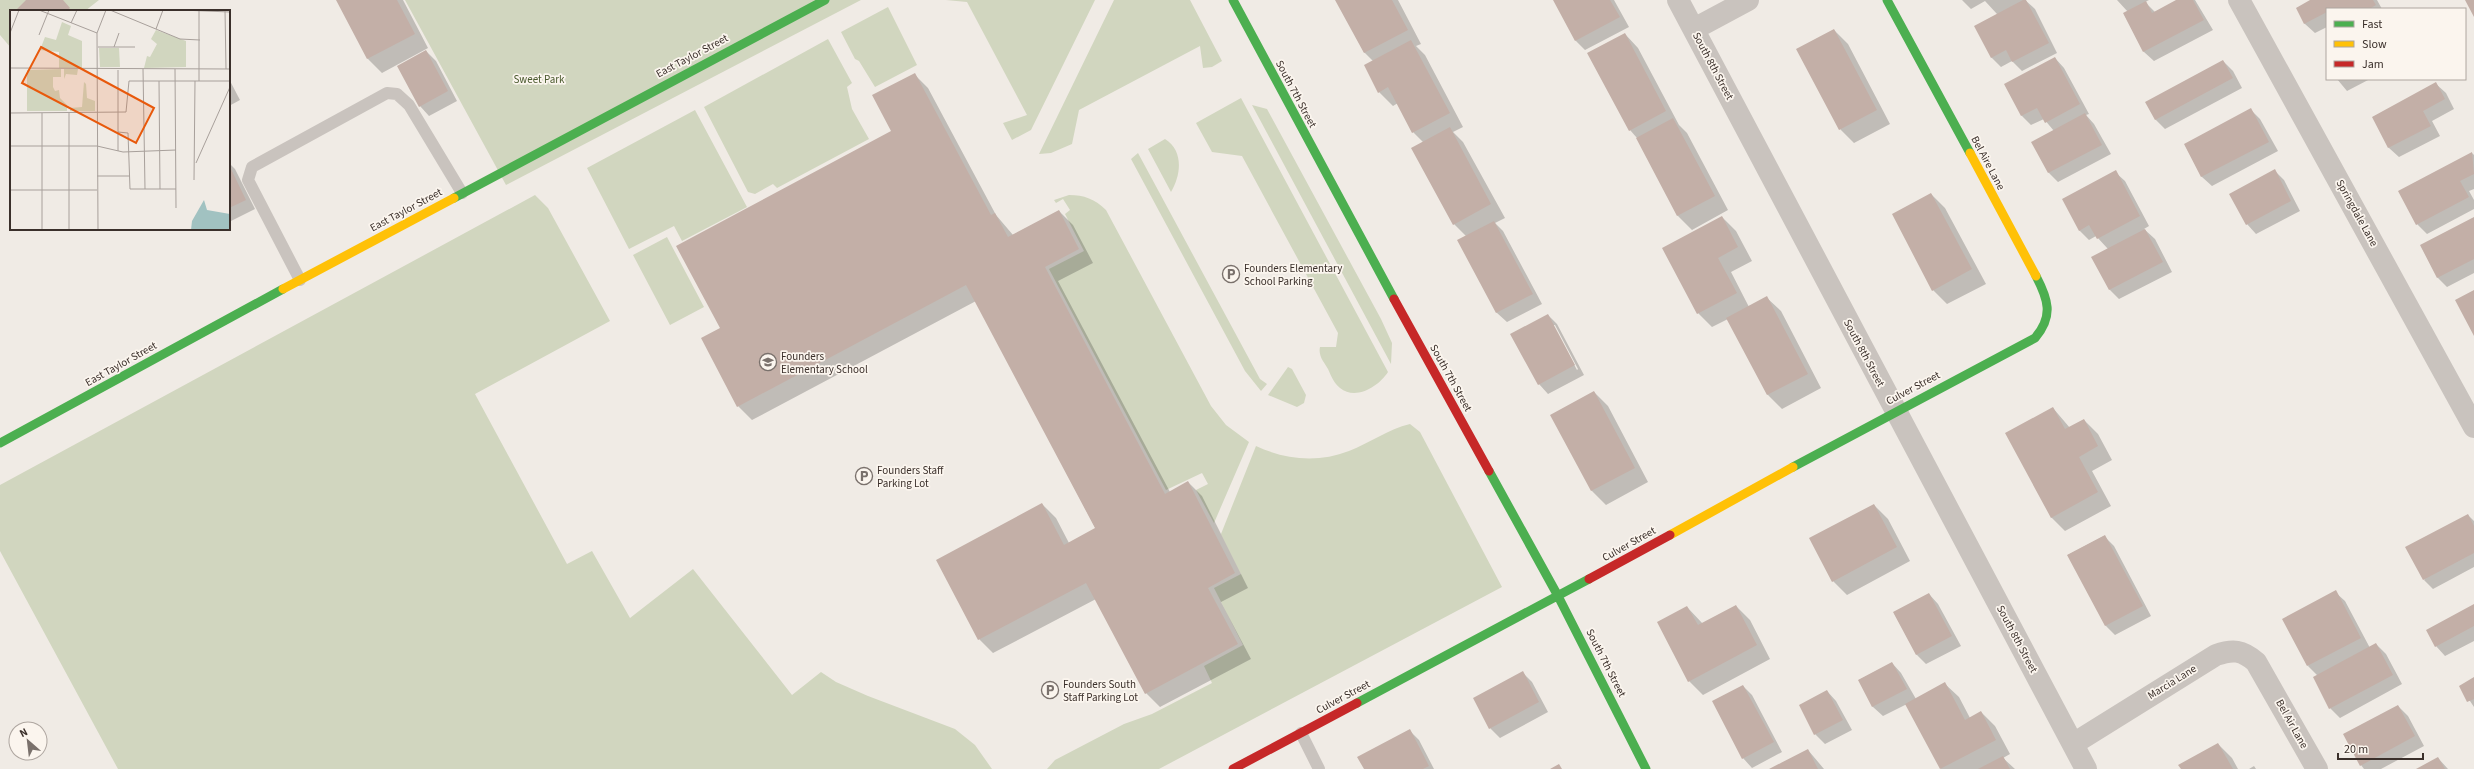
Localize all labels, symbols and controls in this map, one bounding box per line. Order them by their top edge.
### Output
legend [2326,8,2466,80]
inset map [10,10,230,230]
text: Fast [2362,16,2382,33]
street label: South 8th Street [1689,30,1737,103]
street label: East Taylor Street [653,31,731,81]
text: Slow [2362,36,2387,53]
text: Jam [2362,56,2384,73]
street label: South 7th Street [1272,58,1320,131]
park label: Sweet Park [513,72,565,87]
street label: Bel Aire Lane [1967,133,2009,193]
street label: Springdale Lane [2332,177,2382,250]
street label: East Taylor Street [367,185,445,235]
place label: Founders Elementary School Parking [1244,261,1342,289]
parking icon: Founders Elementary School Parking [1221,264,1241,284]
street label: South 8th Street [1840,317,1888,390]
street label: East Taylor Street [82,338,160,390]
street label: South 7th Street [1426,342,1476,415]
place label: Founders Elementary School [781,349,868,377]
school or university icon: Founders Elementary School [758,352,778,372]
street label: Culver Street [1883,367,1943,408]
place label: Founders Staff Parking Lot [877,463,944,491]
parking icon: Founders Staff Parking Lot [854,466,874,486]
street label: Culver Street [1600,523,1659,565]
street label: South 8th Street [1993,603,2041,676]
street label: South 7th Street [1582,626,1630,700]
street label: Marcia Lane [2145,661,2200,703]
street label: Culver Street [1313,676,1373,717]
place label: Founders South Staff Parking Lot [1063,677,1138,705]
parking icon: Founders South Staff Parking Lot [1040,680,1060,700]
street label: Bel Air Lane [2272,697,2312,752]
north arrow [8,721,48,761]
text: N [17,724,30,741]
scale bar [2338,735,2423,761]
text: 20 m [2344,741,2368,758]

